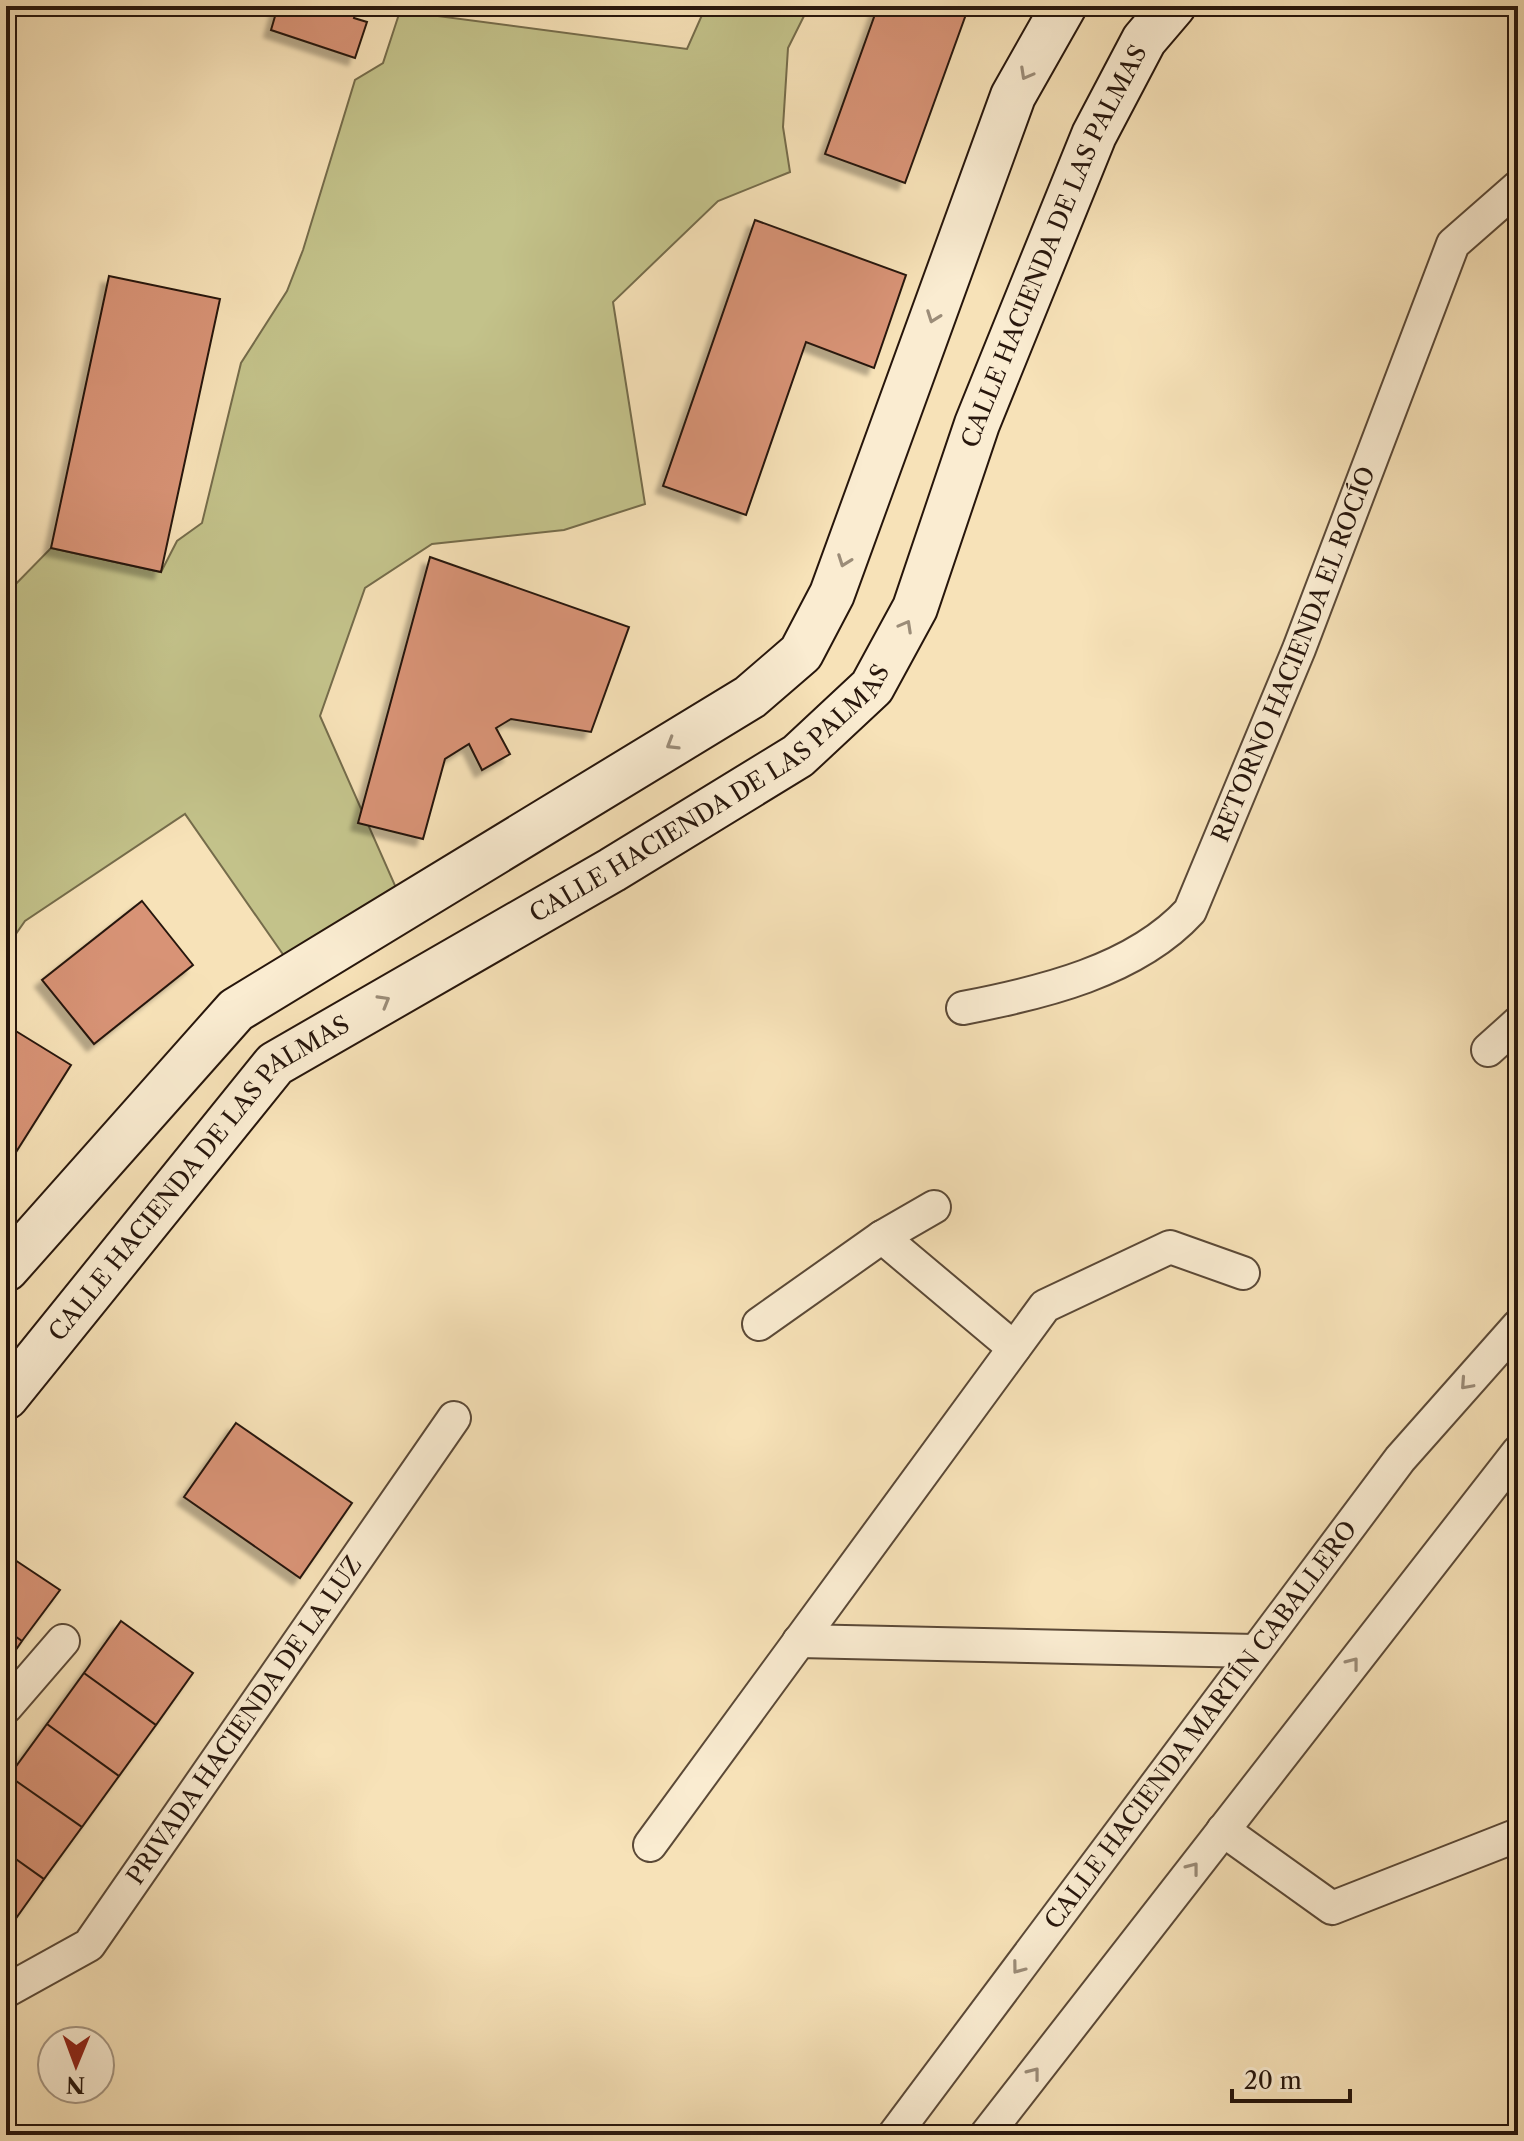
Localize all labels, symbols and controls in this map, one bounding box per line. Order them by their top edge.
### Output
street label: CALLE HACIENDA DE LAS PALMAS [955,40,1153,451]
one-way arrow [1020,65,1036,80]
one-way arrow [926,309,943,323]
street label: RETORNO HACIENDA EL ROCÍO [1205,462,1381,846]
one-way arrow [837,553,854,567]
one-way arrow [896,620,911,634]
street label: CALLE HACIENDA DE LAS PALMAS [524,659,895,928]
one-way arrow [666,735,681,750]
one-way arrow [375,995,390,1011]
street label: CALLE HACIENDA DE LAS PALMAS [42,1009,354,1346]
one-way arrow [1462,1374,1476,1389]
street label: CALLE HACIENDA MARTÍN CABALLERO [1038,1515,1363,1935]
street label: PRIVADA HACIENDA DE LA LUZ [120,1551,368,1890]
one-way arrow [1344,1657,1358,1672]
one-way arrow [1184,1862,1198,1877]
one-way arrow [1014,1959,1028,1973]
north arrow [36,2025,116,2105]
scale bar [1232,2053,1350,2103]
text: 20 m [1244,2066,1302,2095]
one-way arrow [1024,2067,1038,2082]
text: N [66,2071,85,2098]

